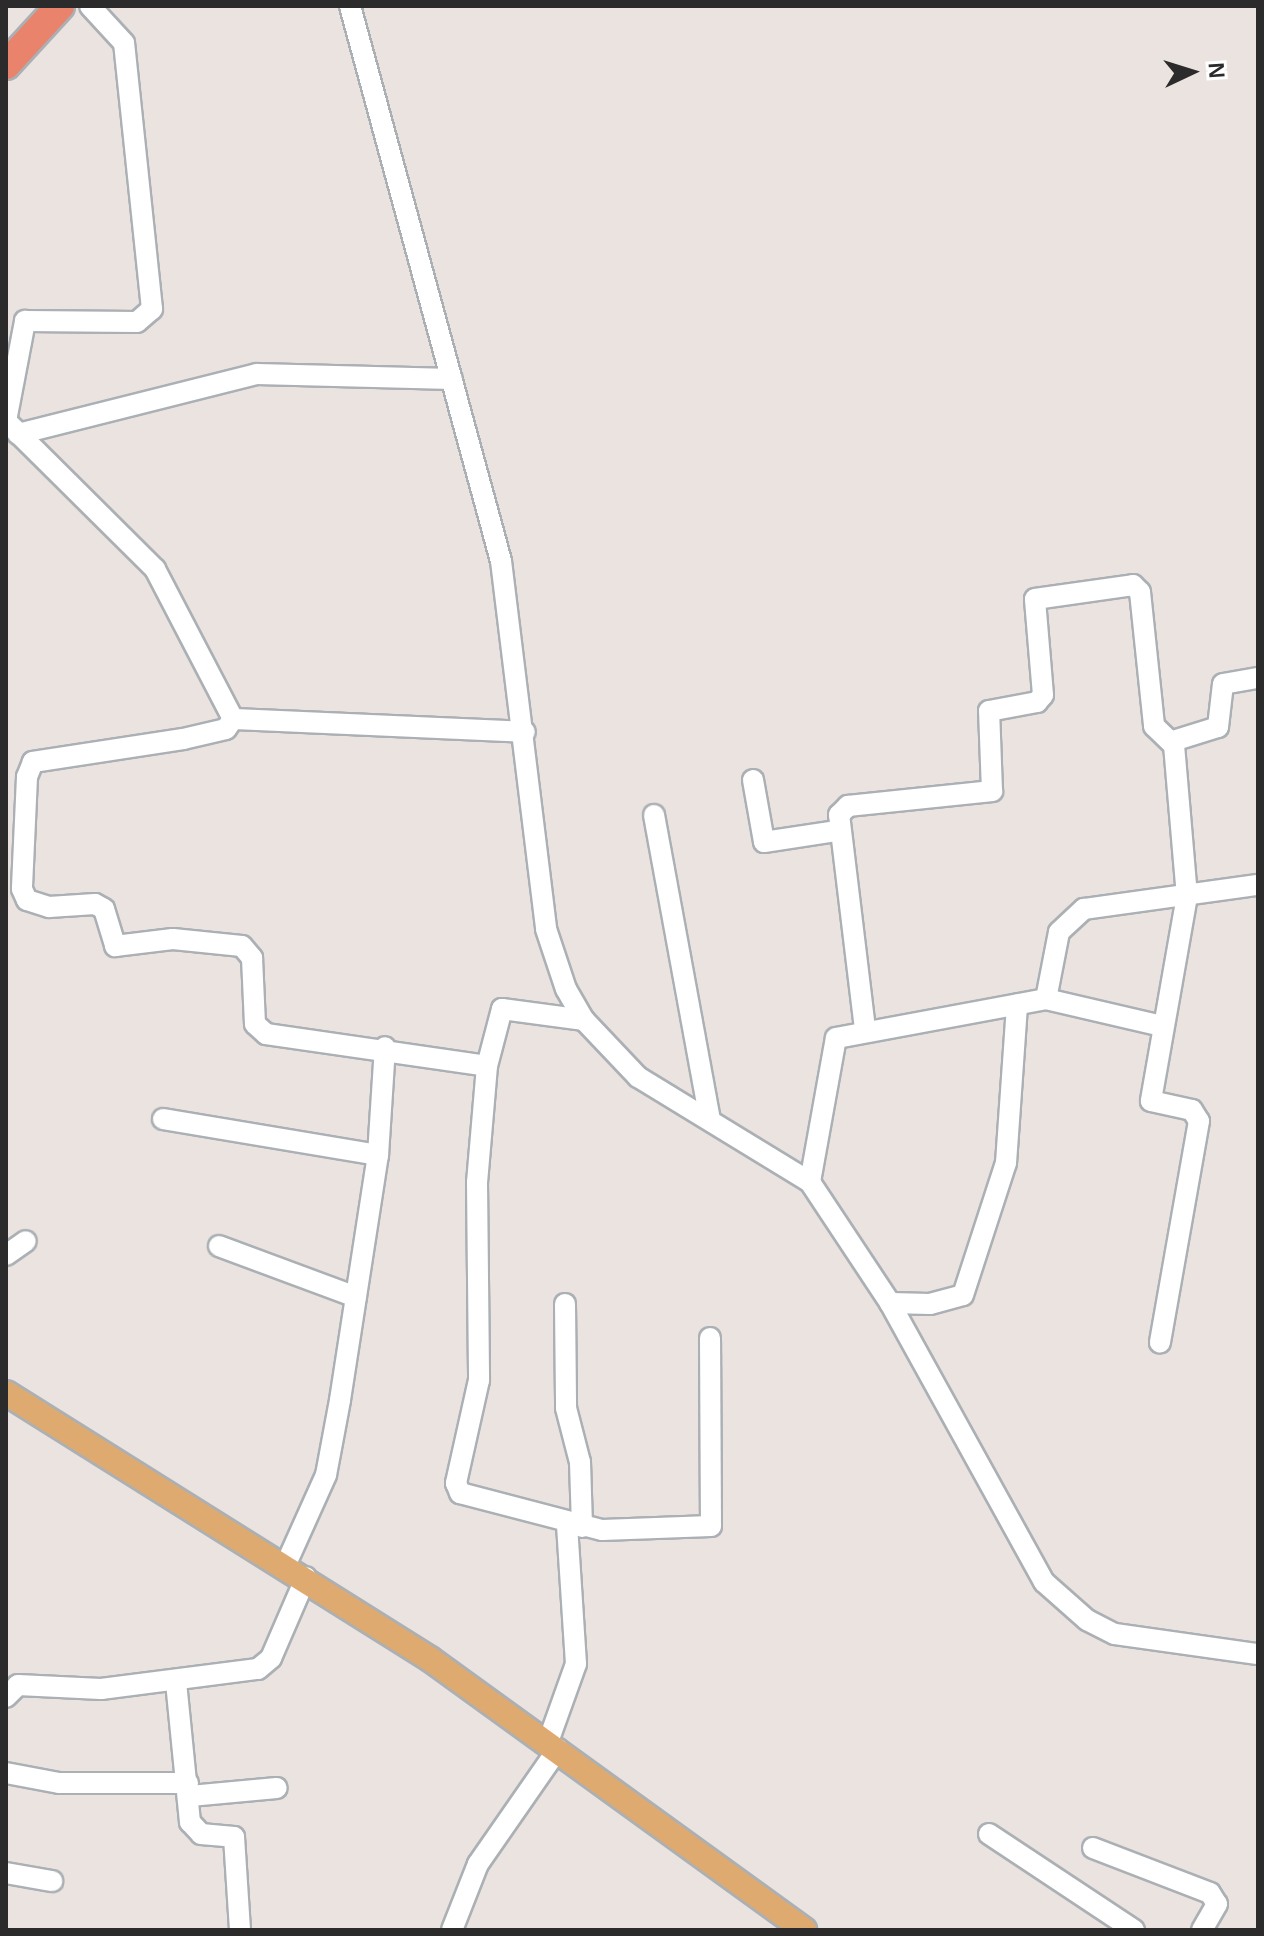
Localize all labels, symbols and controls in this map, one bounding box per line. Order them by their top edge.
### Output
north arrow [1152,32,1232,112]
text: N [1203,61,1229,79]

